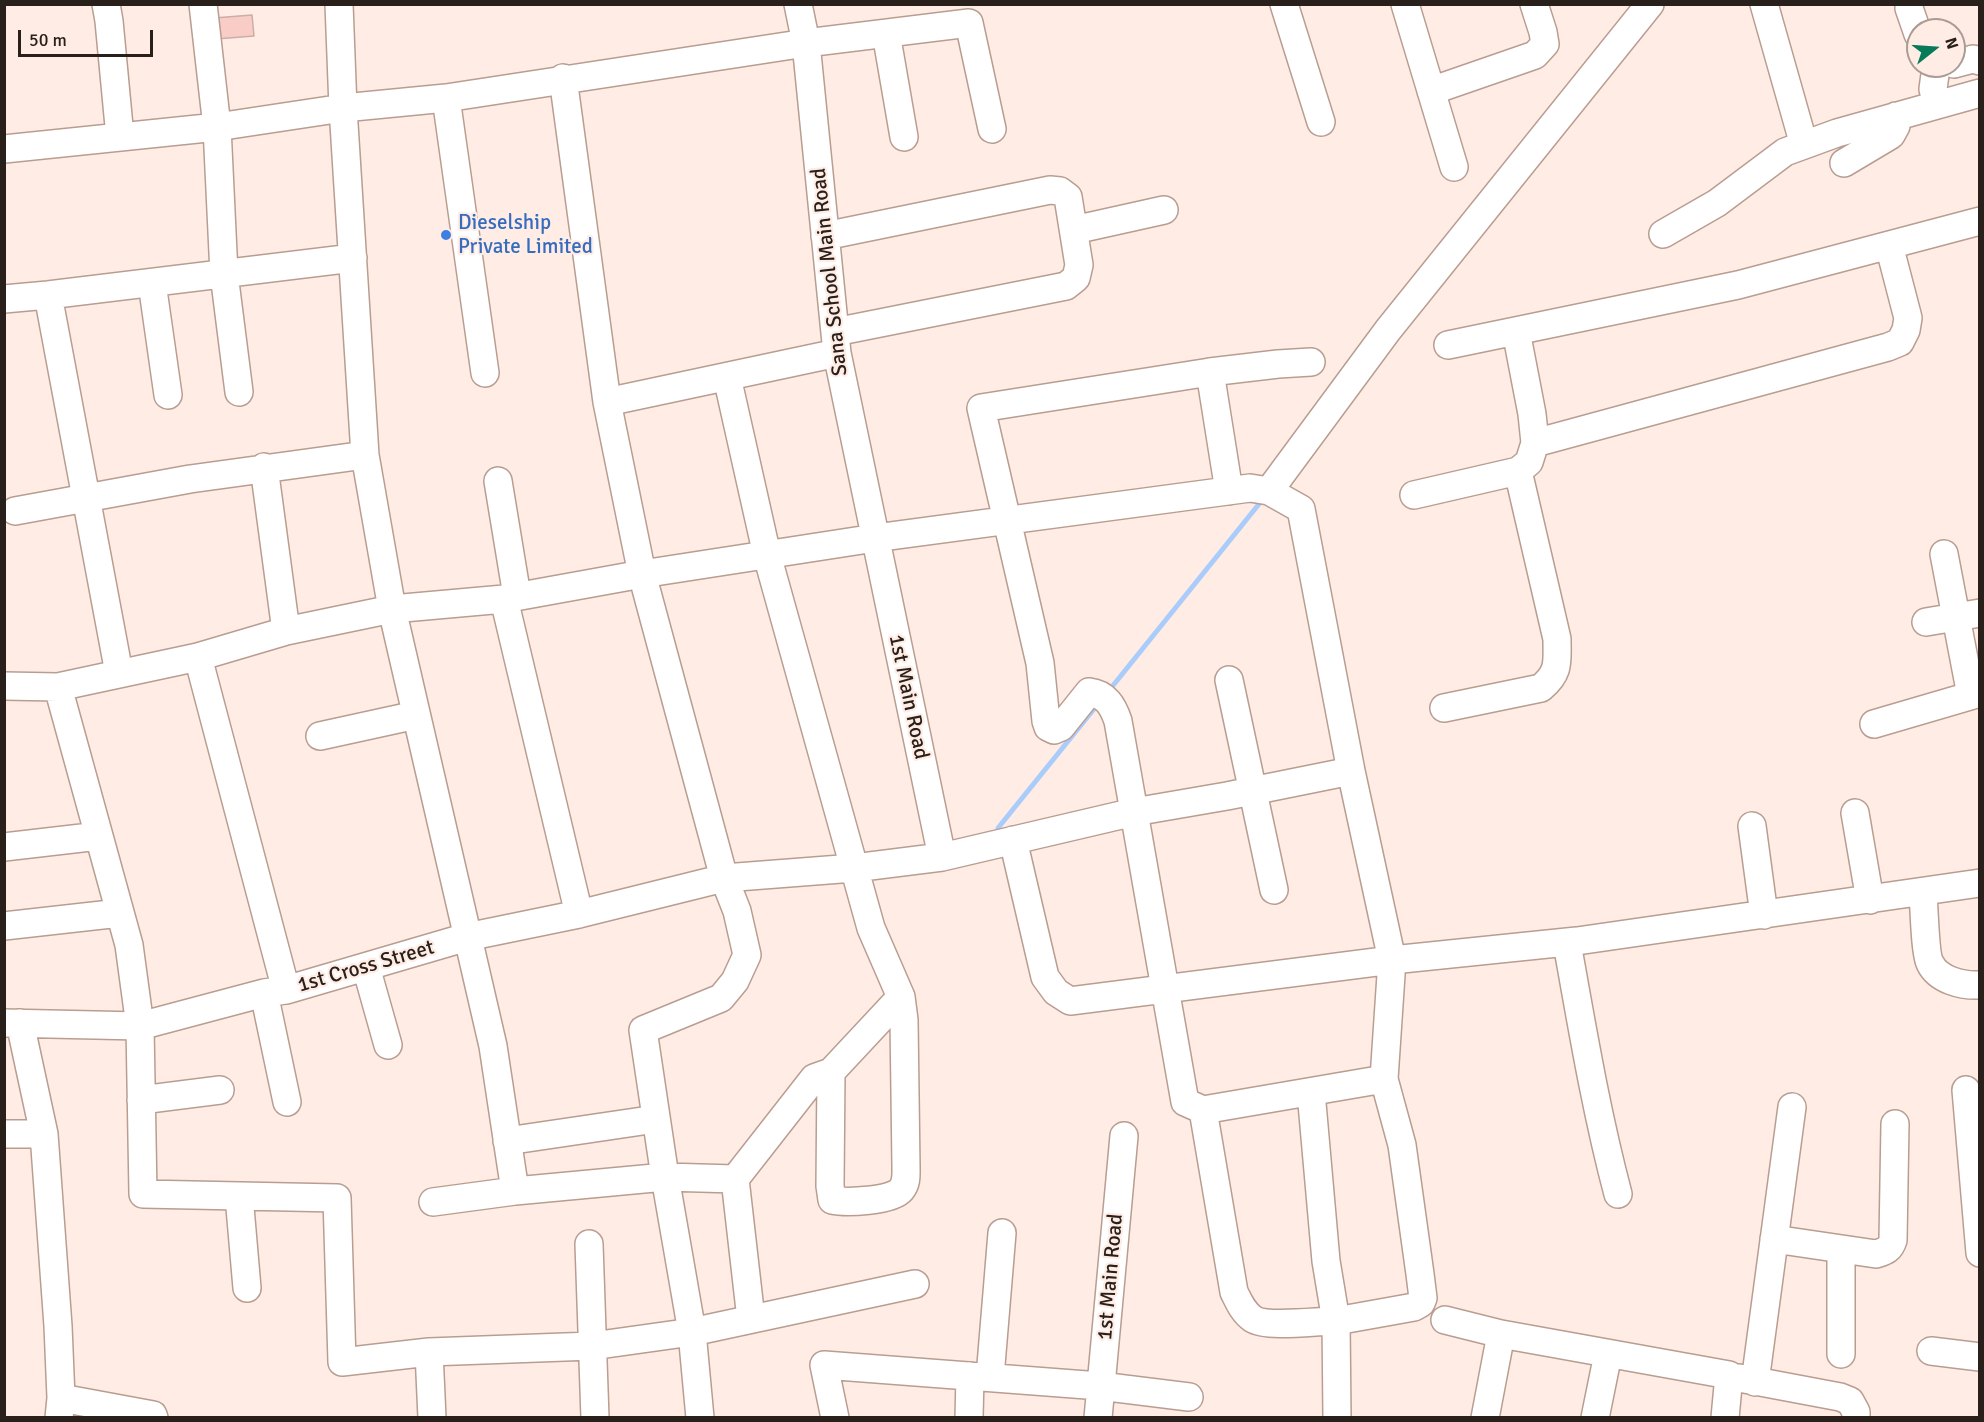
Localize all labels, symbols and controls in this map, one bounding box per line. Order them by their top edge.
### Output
scale bar [21,18,156,56]
north arrow [1906,18,1966,78]
text: 50 m [29,29,67,51]
text: N [1940,35,1962,52]
street label: Sana School Main Road [807,167,853,377]
place label: Dieselship Private Limited [458,210,593,260]
marker: Dieselship Private Limited [439,228,453,242]
street label: 1st Main Road [882,632,934,762]
street label: 1st Cross Street [295,935,437,999]
street label: 1st Main Road [1093,1213,1129,1341]

